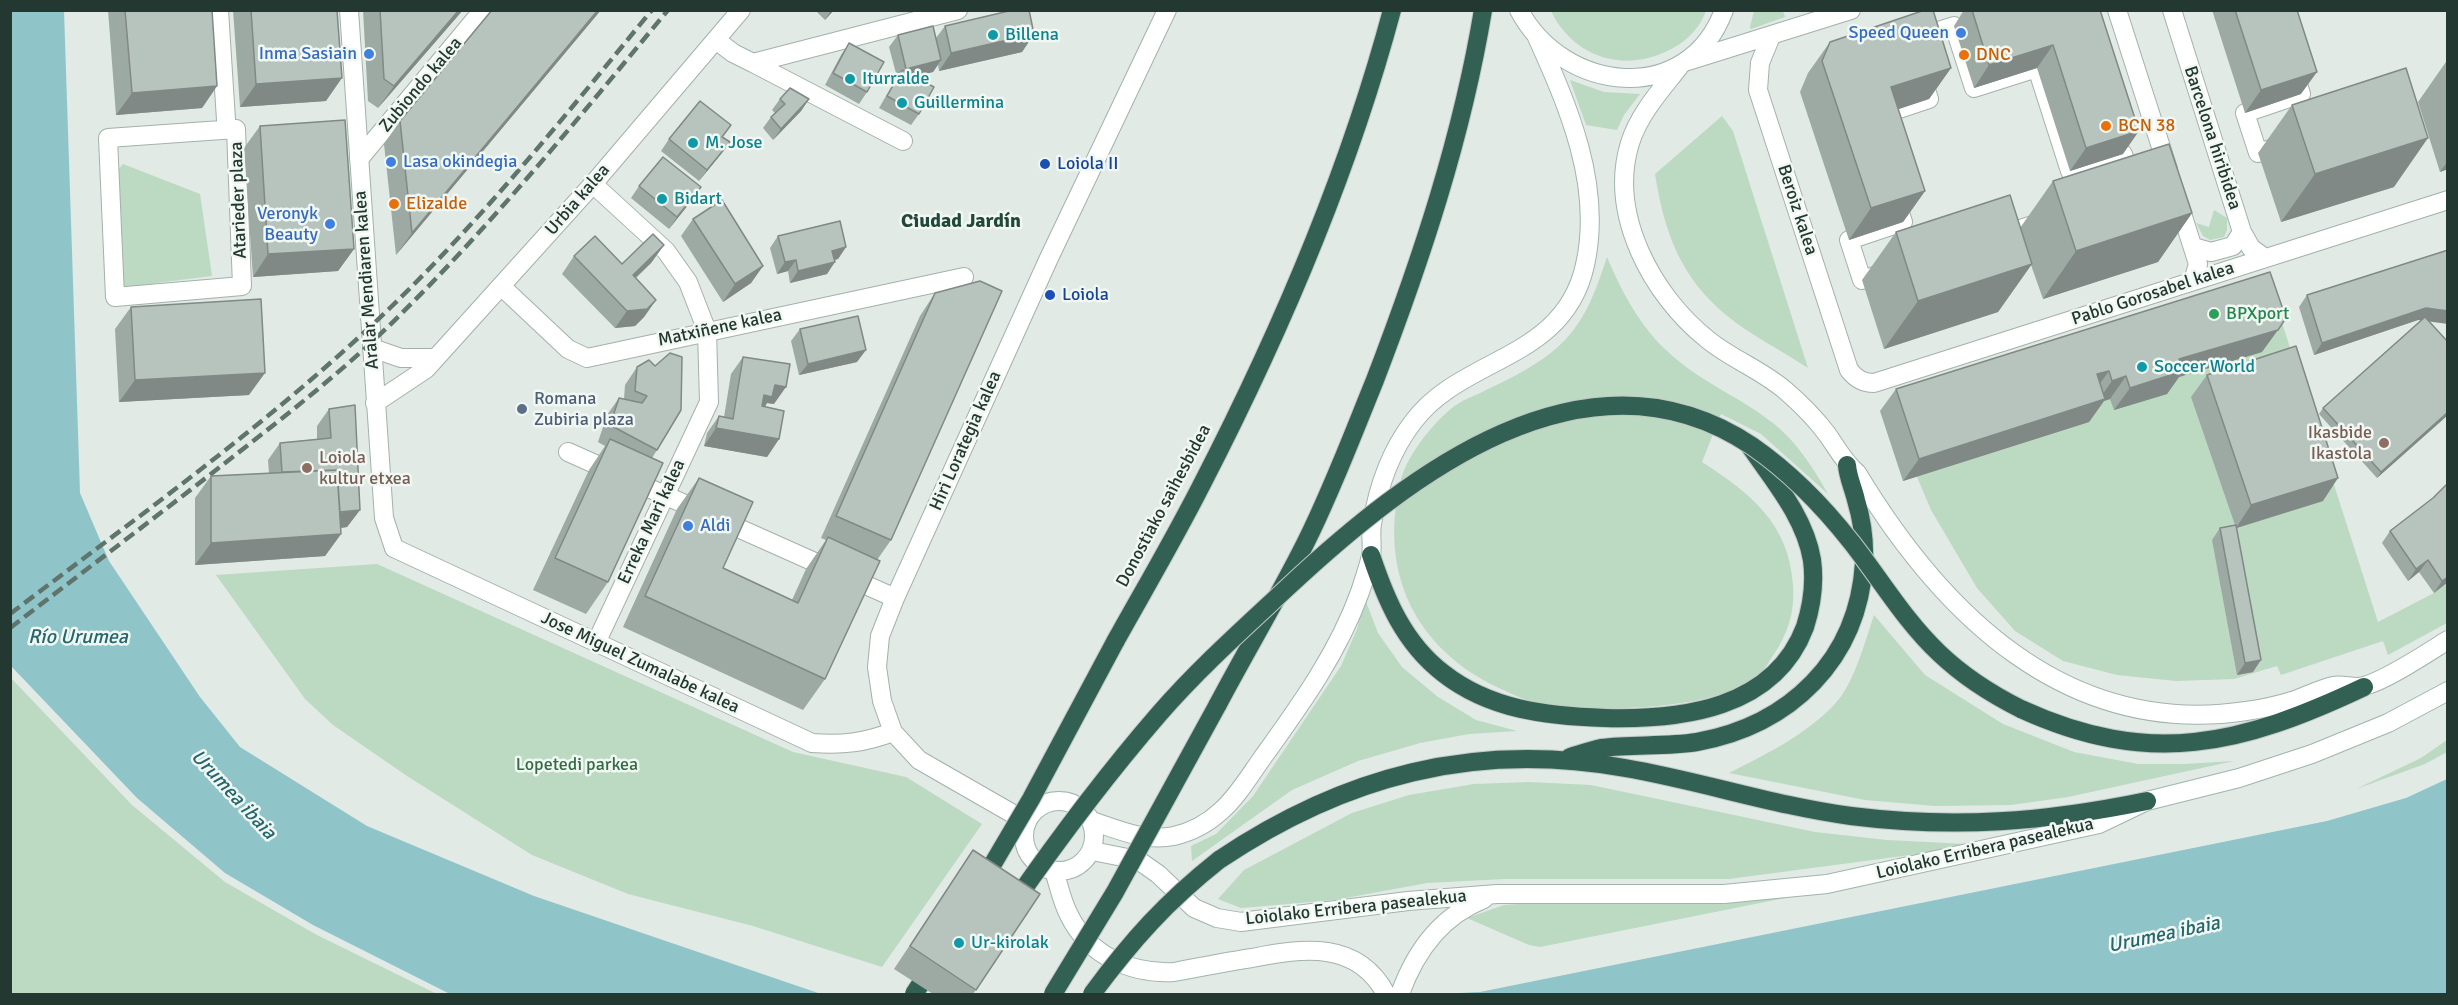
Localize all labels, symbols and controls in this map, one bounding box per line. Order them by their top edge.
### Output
place label: Speed Queen [1849,22,1949,44]
place label: Billena [1005,24,1059,46]
marker: Speed Queen [1954,26,1968,40]
marker: Billena [986,28,1000,42]
street label: Zubiondo kalea [375,33,467,137]
place label: Inma Sasiain [259,43,357,65]
place label: DNC [1976,44,2011,66]
marker: Inma Sasiain [362,47,376,61]
marker: DNC [1957,48,1971,62]
street label: Barcelona hiribidea [2179,64,2245,212]
place label: Iturralde [862,68,929,90]
marker: Iturralde [843,72,857,86]
place label: Guillermina [914,92,1004,114]
marker: Guillermina [895,96,909,110]
place label: BCN 38 [2118,115,2175,137]
marker: BCN 38 [2099,119,2113,133]
place label: M. Jose [705,132,763,154]
marker: M. Jose [686,136,700,150]
street label: Atarieder plaza [226,141,252,259]
place label: Lasa okindegia [403,151,517,173]
place label: Loiola II [1057,153,1118,175]
marker: Lasa okindegia [384,155,398,169]
marker: Loiola II [1038,157,1052,171]
street label: Urbia kalea [541,160,615,240]
street label: Beroiz kalea [1772,162,1822,258]
place label: Bidart [674,188,722,210]
street label: Aralar Mendiaren kalea [350,190,384,370]
marker: Bidart [655,192,669,206]
place label: Elizalde [406,193,467,215]
marker: Elizalde [387,197,401,211]
place label: Veronyk Beauty [257,203,318,246]
district label: Ciudad Jardín [901,210,1021,234]
marker: Veronyk Beauty [323,217,337,231]
street label: Pablo Gorosabel kalea [2069,258,2237,330]
place label: Loiola [1062,284,1109,306]
marker: Loiola [1043,288,1057,302]
place label: BPXport [2226,303,2289,325]
street label: Matxiñene kalea [656,304,784,352]
marker: BPXport [2207,307,2221,321]
place label: Soccer World [2154,356,2255,378]
marker: Soccer World [2135,360,2149,374]
street label: Hiri Lorategia kalea [926,368,1006,514]
place label: Romana Zubiria plaza [534,388,634,430]
marker: Romana Zubiria plaza [515,402,529,416]
street label: Donostiako saihesbidea [1112,421,1216,591]
place label: Ikasbide Ikastola [2308,422,2372,464]
marker: Ikasbide Ikastola [2377,436,2391,450]
place label: Loiola kultur etxea [319,447,411,490]
street label: Erreka Mari kalea [614,456,690,588]
marker: Loiola kultur etxea [300,461,314,475]
place label: Aldi [700,515,730,537]
marker: Aldi [681,519,695,533]
street label: Jose Miguel Zumalabe kalea [537,607,743,719]
water label: Río Urumea [28,626,128,650]
water label: Urumea ibaia [185,745,281,845]
park label: Lopetedi parkea [516,754,638,776]
street label: Loiolako Erribera pasealekua [1874,813,2096,885]
street label: Loiolako Erribera pasealekua [1244,886,1468,930]
water label: Urumea ibaia [2106,911,2222,959]
place label: Ur-kirolak [971,932,1049,954]
marker: Ur-kirolak [952,936,966,950]

